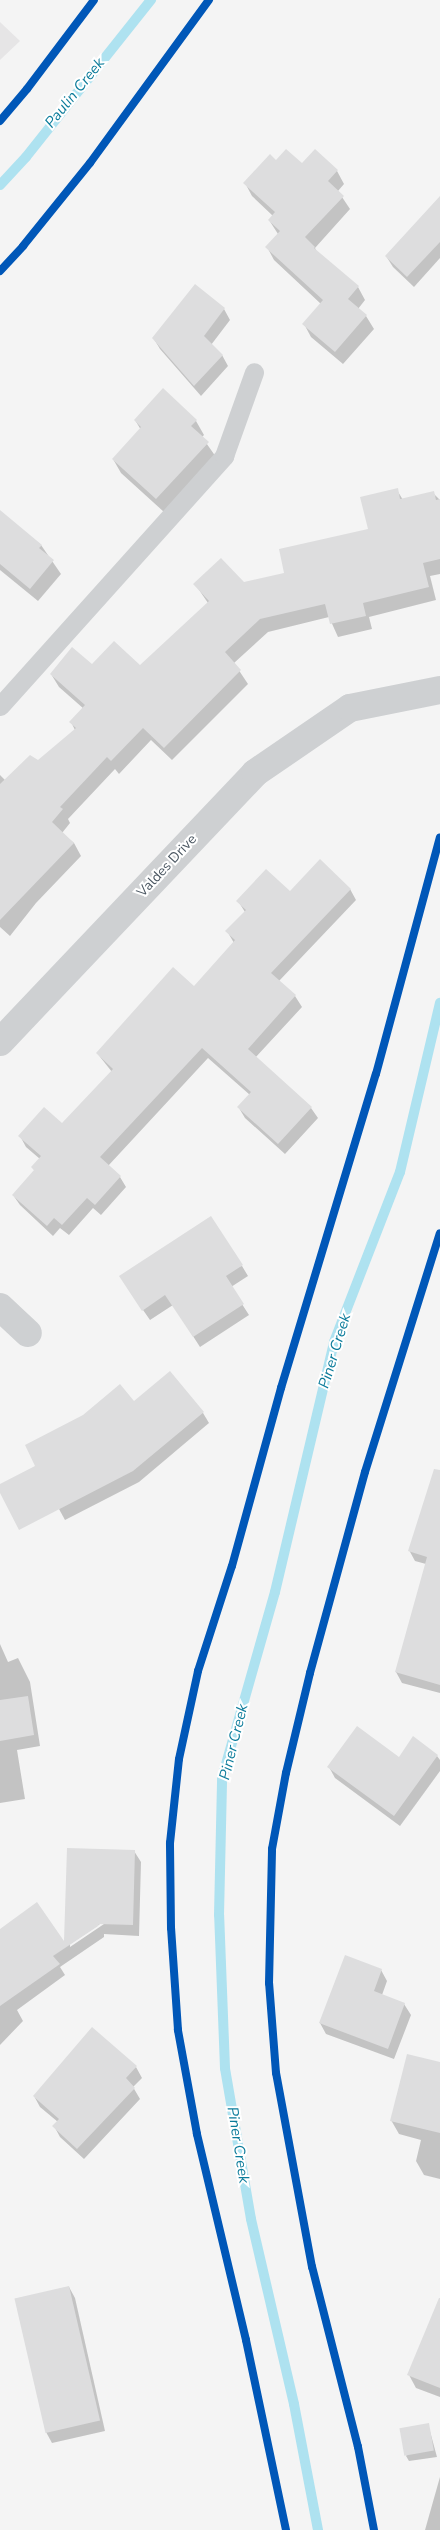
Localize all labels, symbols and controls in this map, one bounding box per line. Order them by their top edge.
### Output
water label: Paulin Creek [41,54,109,132]
street label: Valdes Drive [134,831,200,901]
water label: Piner Creek [315,1311,355,1391]
water label: Piner Creek [216,1702,252,1782]
water label: Piner Creek [223,2105,253,2185]

